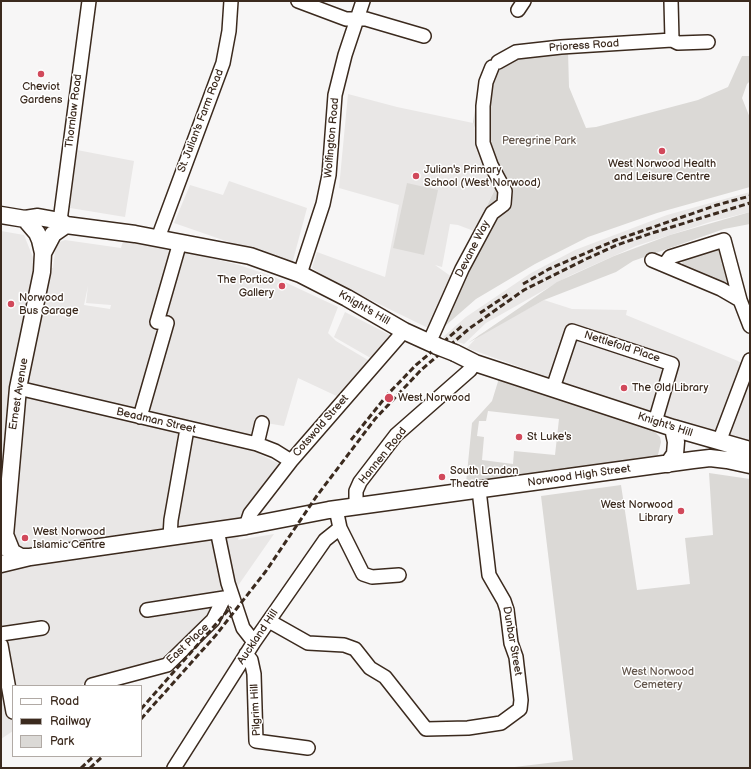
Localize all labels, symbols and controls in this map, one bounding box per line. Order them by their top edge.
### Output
street label: Prioress Road [548,37,620,55]
street label: St. Julian's Farm Road [175,68,227,174]
marker: Cheviot Gardens [36,69,46,79]
street label: Thornlaw Road [63,73,85,149]
place label: Cheviot Gardens [20,80,62,106]
street label: Wolfington Road [322,97,342,179]
park label: Peregrine Park [502,134,576,148]
marker: West Norwood Health and Leisure Centre [657,146,667,156]
place label: West Norwood Health and Leisure Centre [608,157,716,183]
place label: Julian's Primary School (West Norwood) [424,163,541,189]
marker: Julian's Primary School (West Norwood) [411,171,421,181]
street label: Devane Way [453,218,493,280]
place label: The Portico Gallery [217,273,274,299]
marker: The Portico Gallery [277,281,287,291]
street label: Knight's Hill [336,288,392,328]
place label: Norwood Bus Garage [19,291,78,317]
marker: Norwood Bus Garage [6,299,16,309]
street label: Nettlefold Place [582,328,662,366]
street label: Ernest Avenue [7,357,31,431]
place label: The Old Library [632,381,708,395]
marker: The Old Library [619,383,629,393]
place label: West Norwood [398,391,470,405]
street label: Cotswold Street [290,392,352,460]
marker: West Norwood [383,392,395,404]
street label: Beadman Street [115,405,197,437]
street label: Knight's Hill [636,410,694,440]
street label: Hannen Road [356,425,410,487]
place label: St Luke's [527,430,571,444]
marker: St Luke's [514,432,524,442]
street label: Norwood High Street [527,462,631,490]
place label: South London Theatre [450,464,519,490]
marker: South London Theatre [437,472,447,482]
place label: West Norwood Library [601,498,673,524]
marker: West Norwood Library [676,506,686,516]
place label: West Norwood Islamic Centre [33,525,105,551]
marker: West Norwood Islamic Centre [20,533,30,543]
street label: Dunbar Street [499,605,525,677]
street label: Auckland Hill [235,607,281,667]
street label: East Place [164,621,212,667]
park label: West Norwood Cemetery [622,665,694,691]
street label: Pilgrim Hill [248,684,264,736]
legend [12,685,142,757]
text: Road [50,694,79,709]
text: Railway [50,714,91,729]
text: Park [50,734,74,749]

